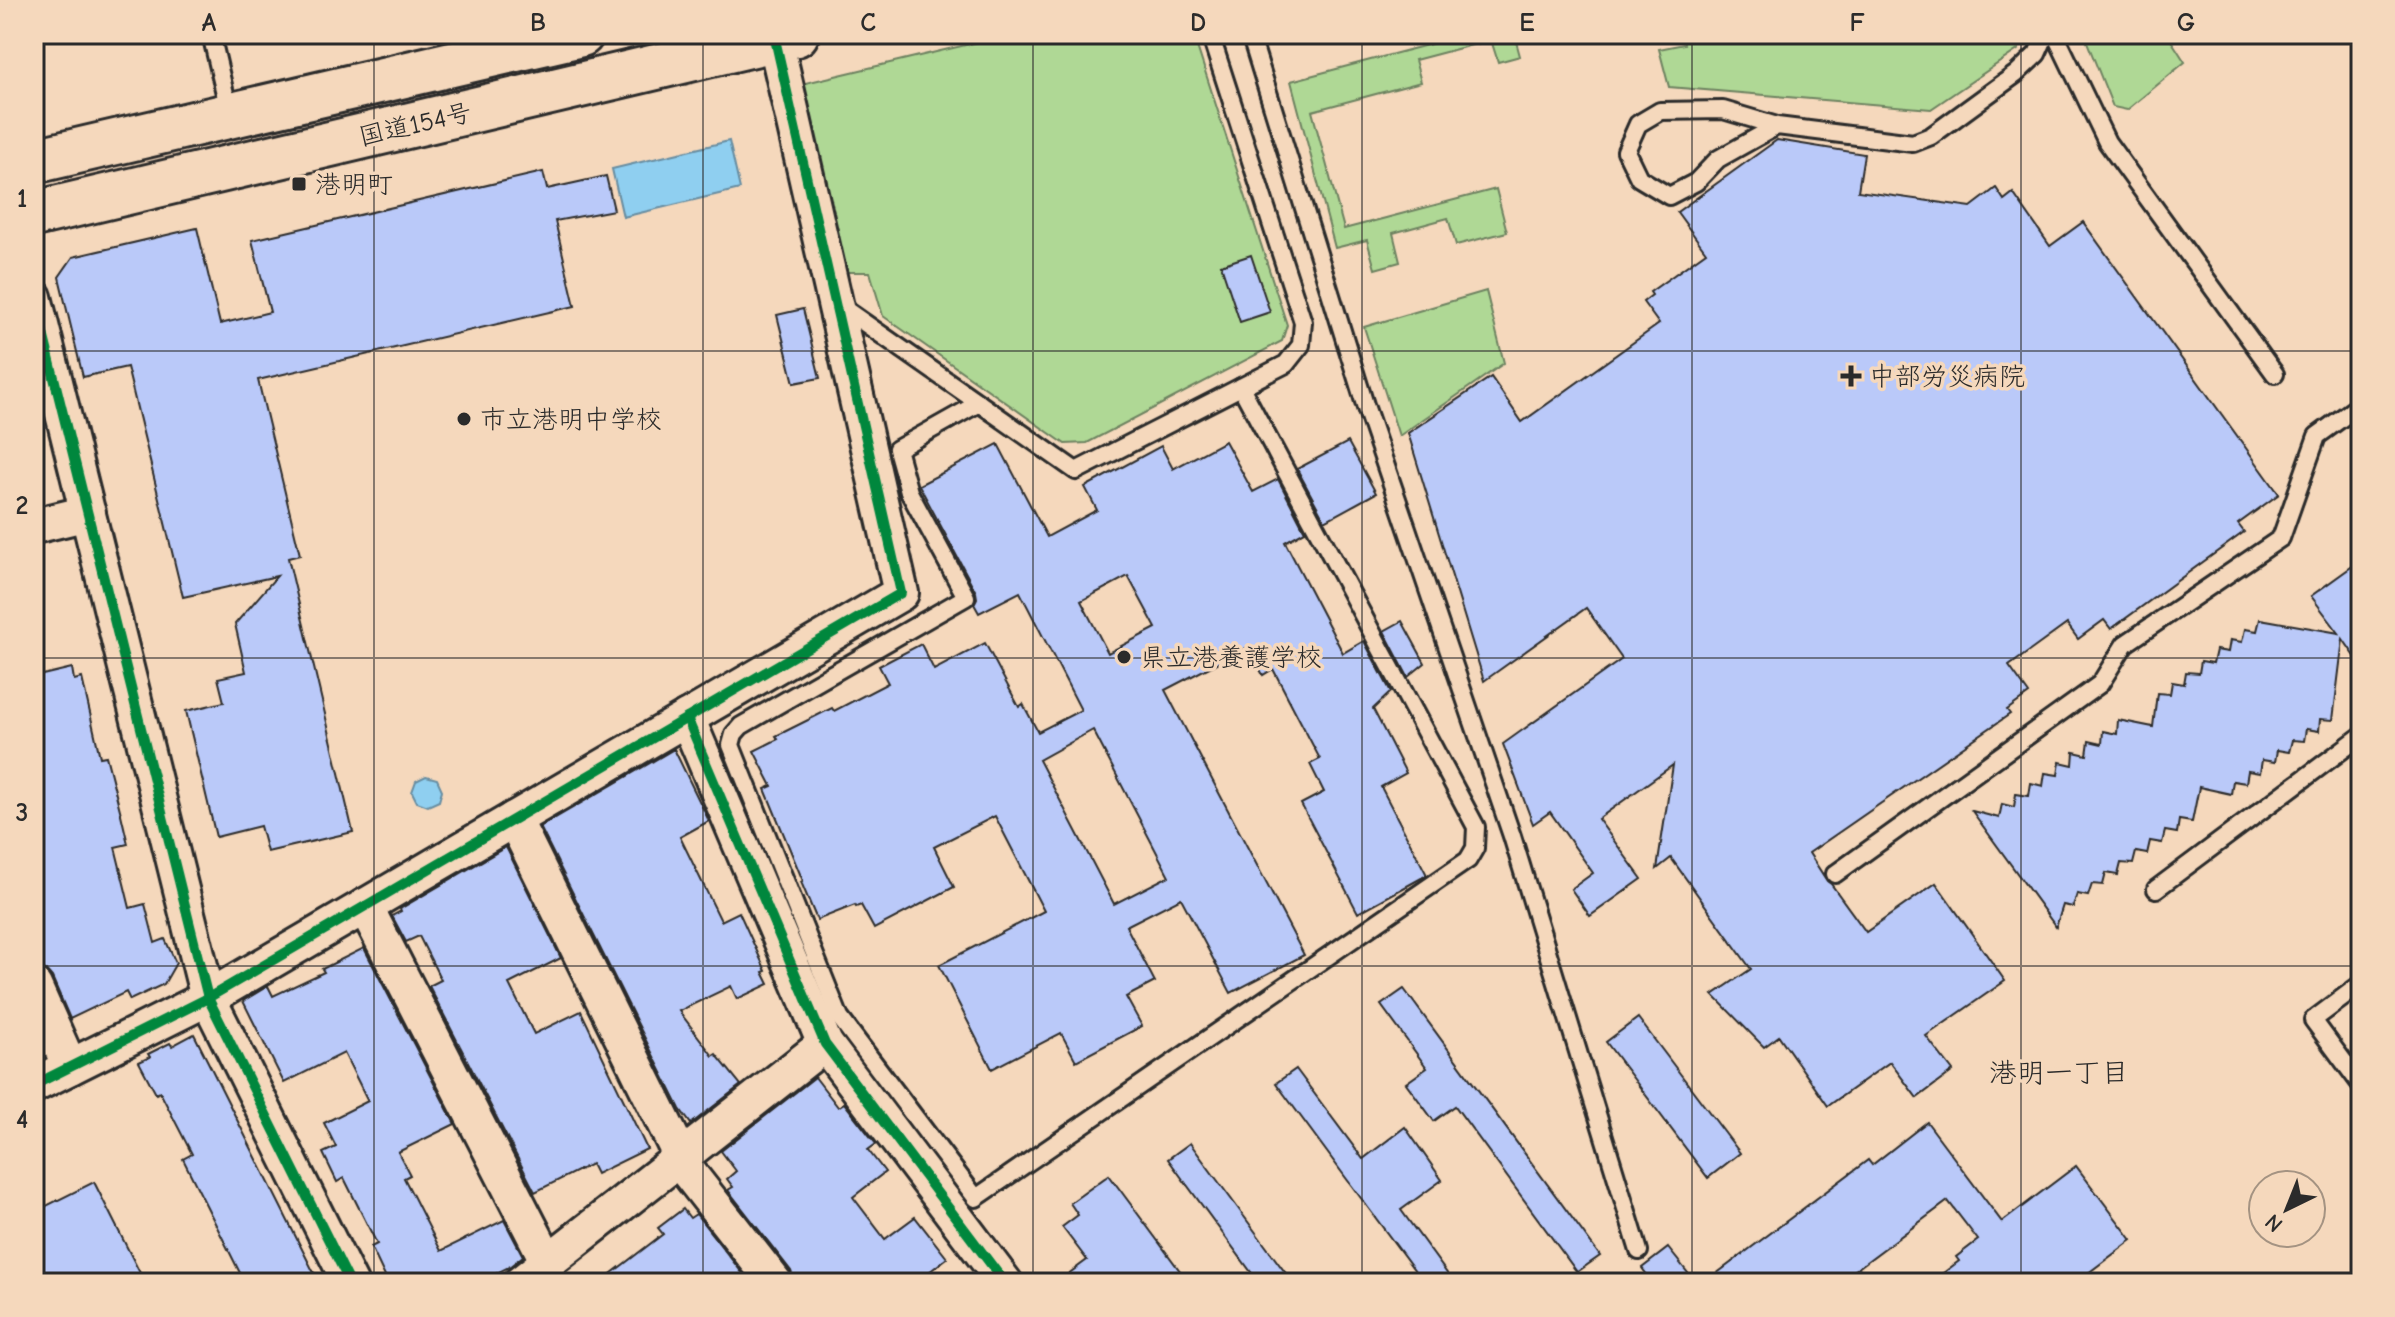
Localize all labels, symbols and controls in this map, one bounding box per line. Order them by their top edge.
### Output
text: A [202,8,217,38]
text: B [530,8,546,38]
text: C [860,8,876,38]
text: D [1190,8,1206,38]
text: E [1519,8,1535,38]
text: F [1849,8,1865,38]
text: G [2177,8,2195,38]
street label: 国道154号 [356,97,475,153]
place label: 港明町 [315,170,393,200]
marker: 港明町 [290,175,308,193]
text: 1 [17,184,27,214]
place label: 中部労災病院 [1869,362,2025,392]
marker: 中部労災病院 [1840,365,1862,387]
place label: 市立港明中学校 [480,405,662,435]
marker: 市立港明中学校 [455,410,473,428]
text: 2 [16,491,28,521]
place label: 県立港養護学校 [1140,643,1322,673]
marker: 県立港養護学校 [1115,648,1133,666]
text: 3 [16,798,28,828]
district label: 港明一丁目 [1989,1057,2129,1089]
text: 4 [16,1105,28,1135]
north arrow [2247,1169,2327,1249]
text: N [2260,1208,2288,1237]

